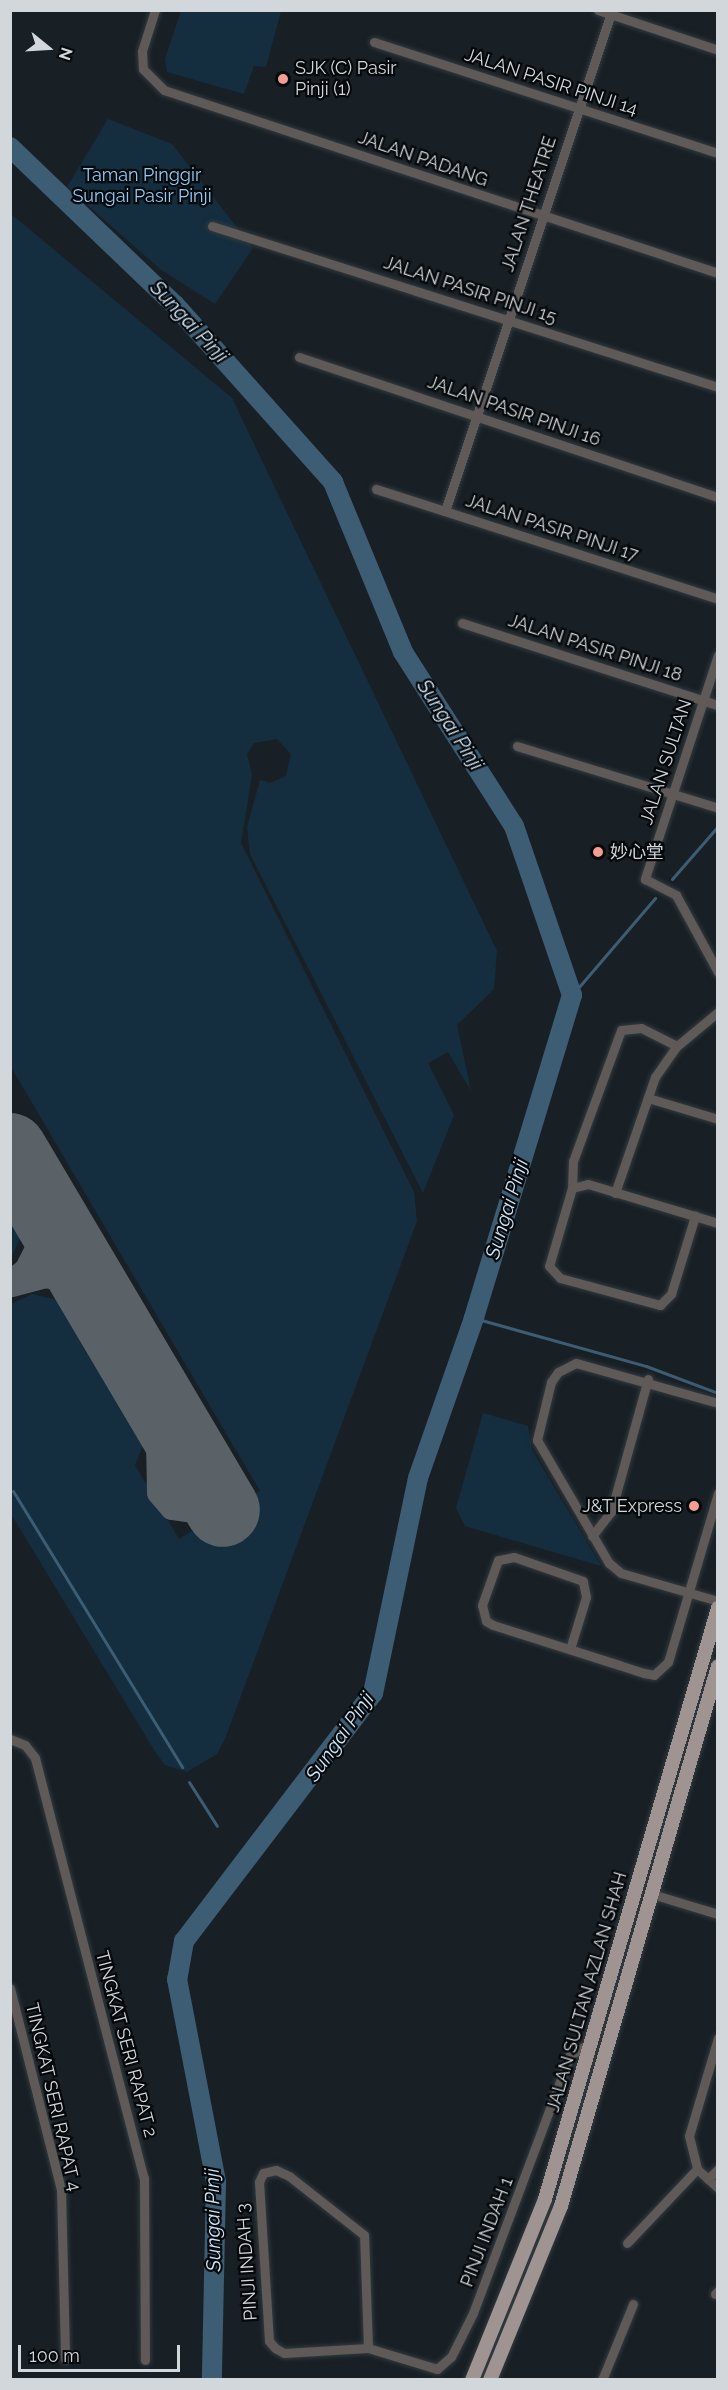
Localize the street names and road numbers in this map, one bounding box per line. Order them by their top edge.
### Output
street label: JALAN PASIR PINJI 14 [462,44,640,120]
street label: JALAN PADANG [355,127,491,191]
street label: JALAN THEATRE [497,133,561,275]
street label: JALAN PASIR PINJI 15 [381,252,559,328]
street label: JALAN PASIR PINJI 16 [425,371,603,451]
street label: JALAN PASIR PINJI 17 [463,490,641,566]
street label: JALAN PASIR PINJI 18 [505,610,685,686]
street label: JALAN SULTAN [636,697,696,827]
street label: JALAN SULTAN AZLAN SHAH [542,1869,632,2115]
street label: TINGKAT SERI RAPAT 2 [91,1948,161,2140]
street label: TINGKAT SERI RAPAT 4 [21,2000,85,2194]
street label: PINJI INDAH 1 [456,2174,518,2290]
street label: PINJI INDAH 3 [232,2203,262,2321]

